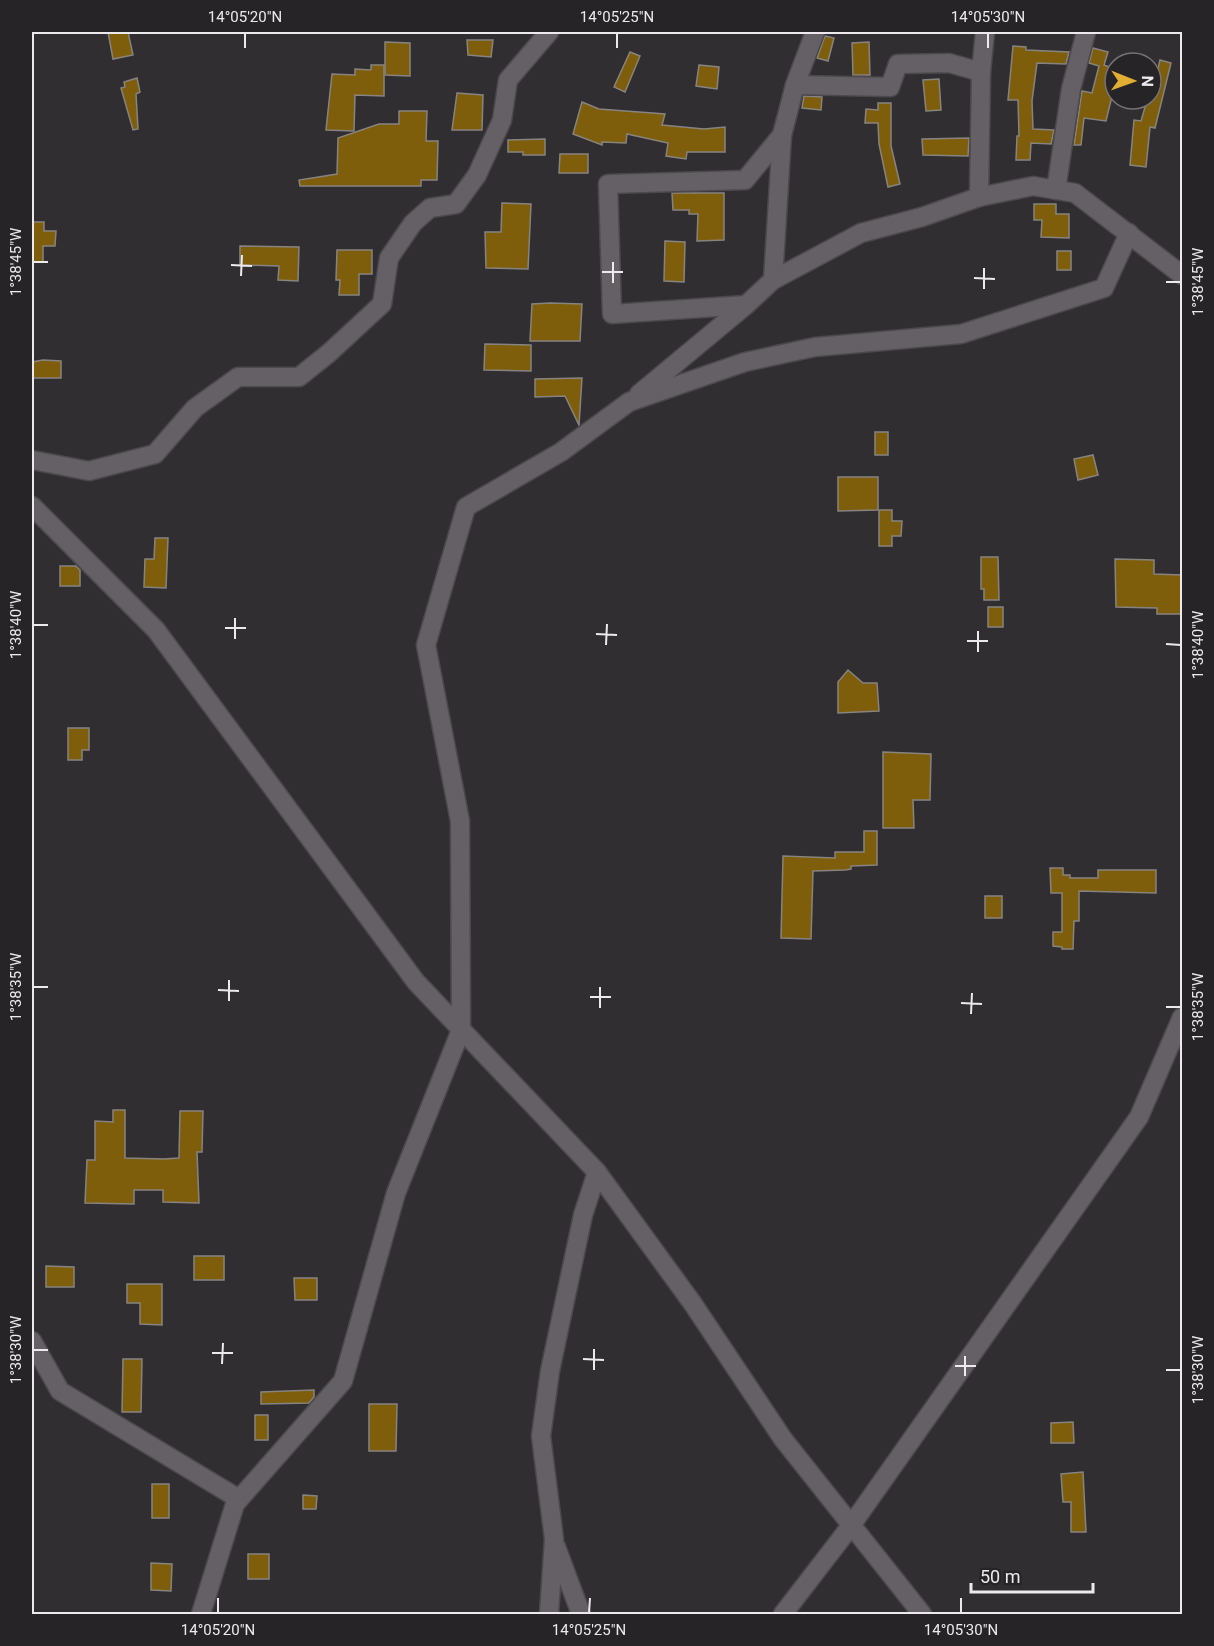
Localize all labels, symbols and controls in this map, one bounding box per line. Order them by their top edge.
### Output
text: 14°05'20"N [208,8,282,26]
text: 14°05'25"N [580,8,654,26]
text: 14°05'30"N [951,8,1025,26]
north arrow [1103,51,1163,111]
text: N [1138,75,1157,87]
text: 1°38'45"W [7,228,25,296]
text: 1°38'45"W [1189,248,1207,316]
text: 1°38'40"W [7,591,25,659]
text: 1°38'40"W [1189,611,1207,679]
text: 1°38'35"W [7,953,25,1021]
text: 1°38'35"W [1189,973,1207,1041]
text: 1°38'30"W [7,1316,25,1384]
text: 1°38'30"W [1189,1336,1207,1404]
scale bar [971,1556,1092,1594]
text: 50 m [980,1566,1020,1587]
text: 14°05'20"N [181,1621,255,1639]
text: 14°05'25"N [552,1621,626,1639]
text: 14°05'30"N [924,1621,998,1639]

